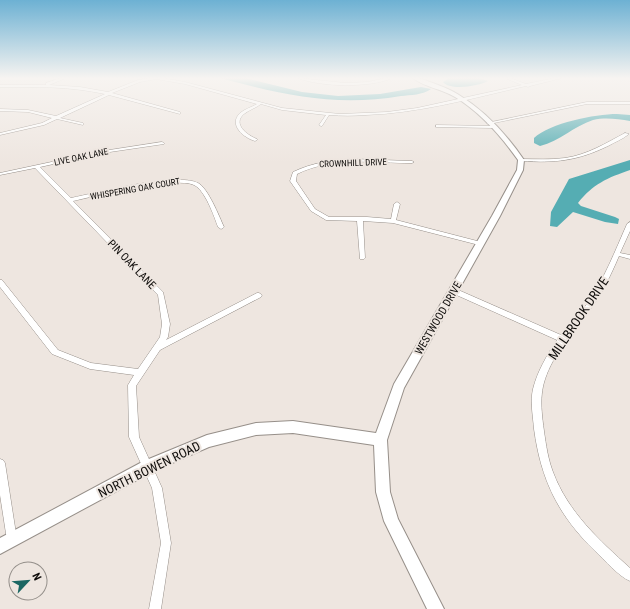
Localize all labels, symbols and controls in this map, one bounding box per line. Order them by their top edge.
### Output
street label: LIVE OAK LANE [53,146,110,168]
street label: CROWNHILL DRIVE [319,157,388,169]
street label: WHISPERING OAK COURT [89,176,181,202]
street label: PIN OAK LANE [105,237,159,292]
street label: MILLBROOK DRIVE [545,274,612,362]
street label: WESTWOOD DRIVE [412,279,465,357]
street label: NORTH BOWEN ROAD [96,438,203,501]
north arrow [8,561,48,601]
text: N [29,571,44,583]

